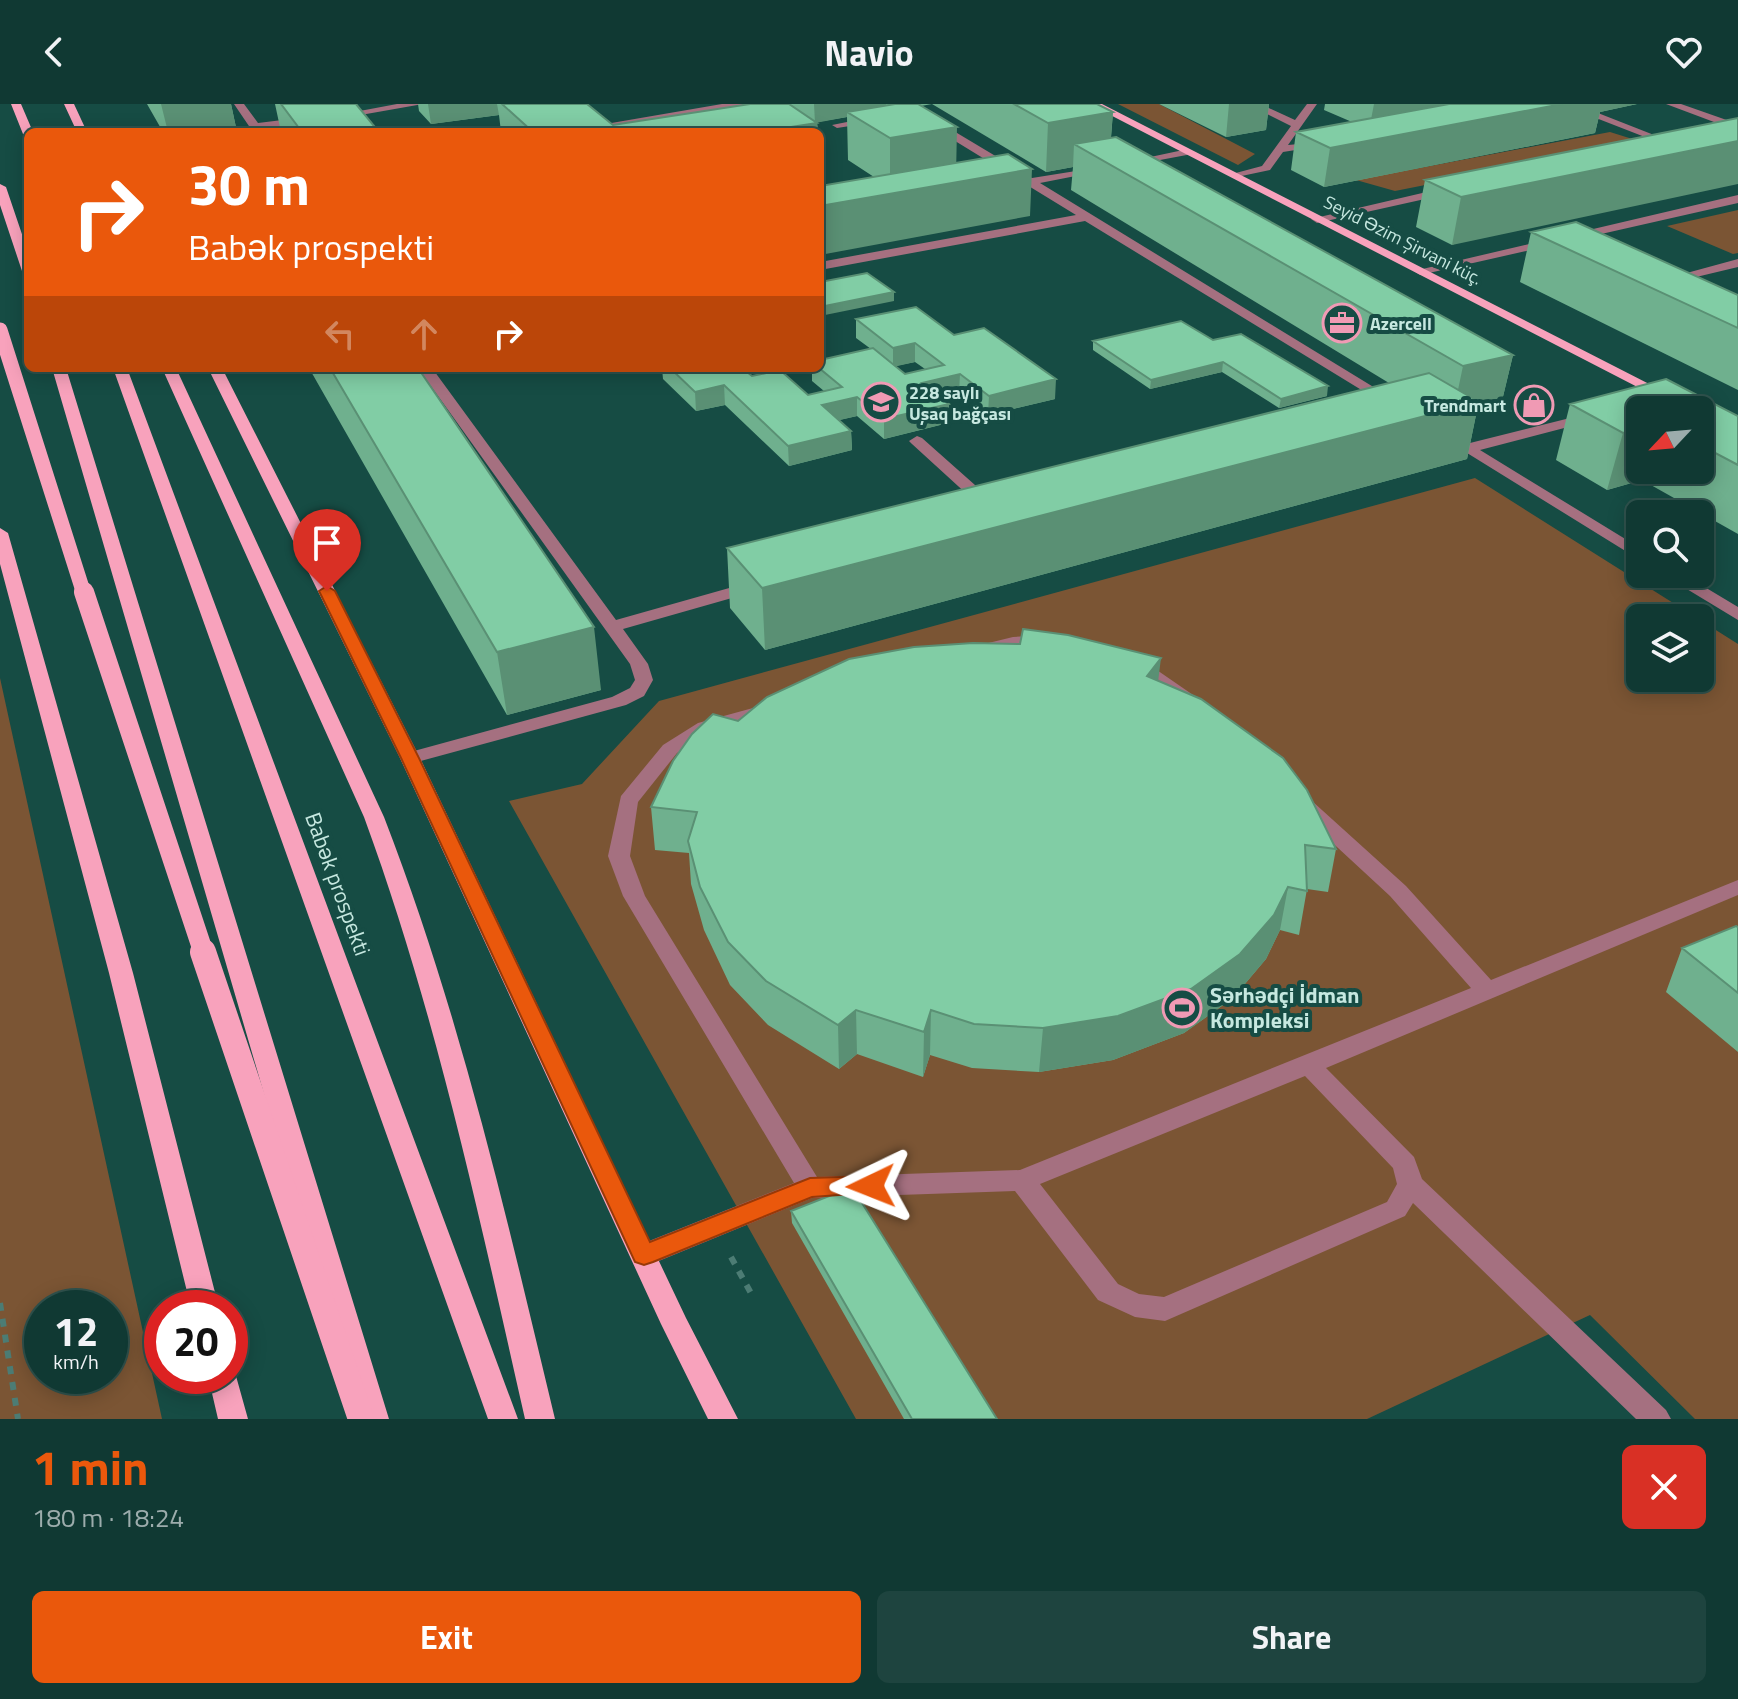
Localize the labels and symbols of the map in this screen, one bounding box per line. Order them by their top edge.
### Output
street label: Seyid Əzim Şirvani küç. [1319,188,1487,292]
office icon: Azercell [1321,302,1363,344]
place label: Azercell [1370,310,1432,337]
place label: 228 saylı Uşaq bağçası [909,379,1011,427]
school or university icon: 228 saylı Uşaq bağçası [860,381,902,423]
shop icon: Trendmart [1513,384,1555,426]
place label: Trendmart [1424,392,1506,419]
north arrow [1626,396,1714,484]
pin [293,509,361,591]
street label: Babək prospekti [296,808,380,960]
place label: Sərhədçi İdman Kompleksi [1210,978,1359,1037]
sports icon: Sərhədçi İdman Kompleksi [1161,987,1203,1029]
position arrow [829,1144,913,1228]
speed limit sign: 20 [144,1290,248,1394]

